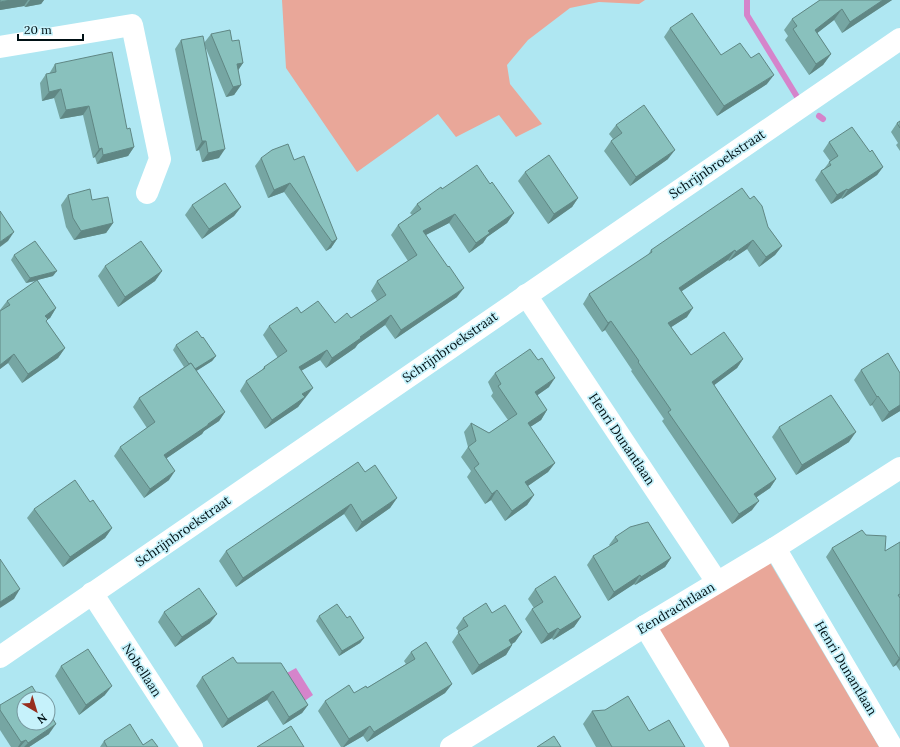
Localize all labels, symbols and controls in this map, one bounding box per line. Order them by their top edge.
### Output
scale bar [18,16,83,42]
text: 20 m [24,22,52,37]
street label: Schrijnbroekstraat [666,126,768,202]
street label: Schrijnbroekstraat [399,308,501,386]
street label: Henri Dunantlaan [585,390,659,488]
street label: Schrijnbroekstraat [132,492,234,570]
street label: Eendrachtlaan [634,578,718,638]
street label: Henri Dunantlaan [811,618,881,718]
street label: Nobellaan [118,640,166,700]
north arrow [16,691,56,731]
text: N [34,711,50,727]

